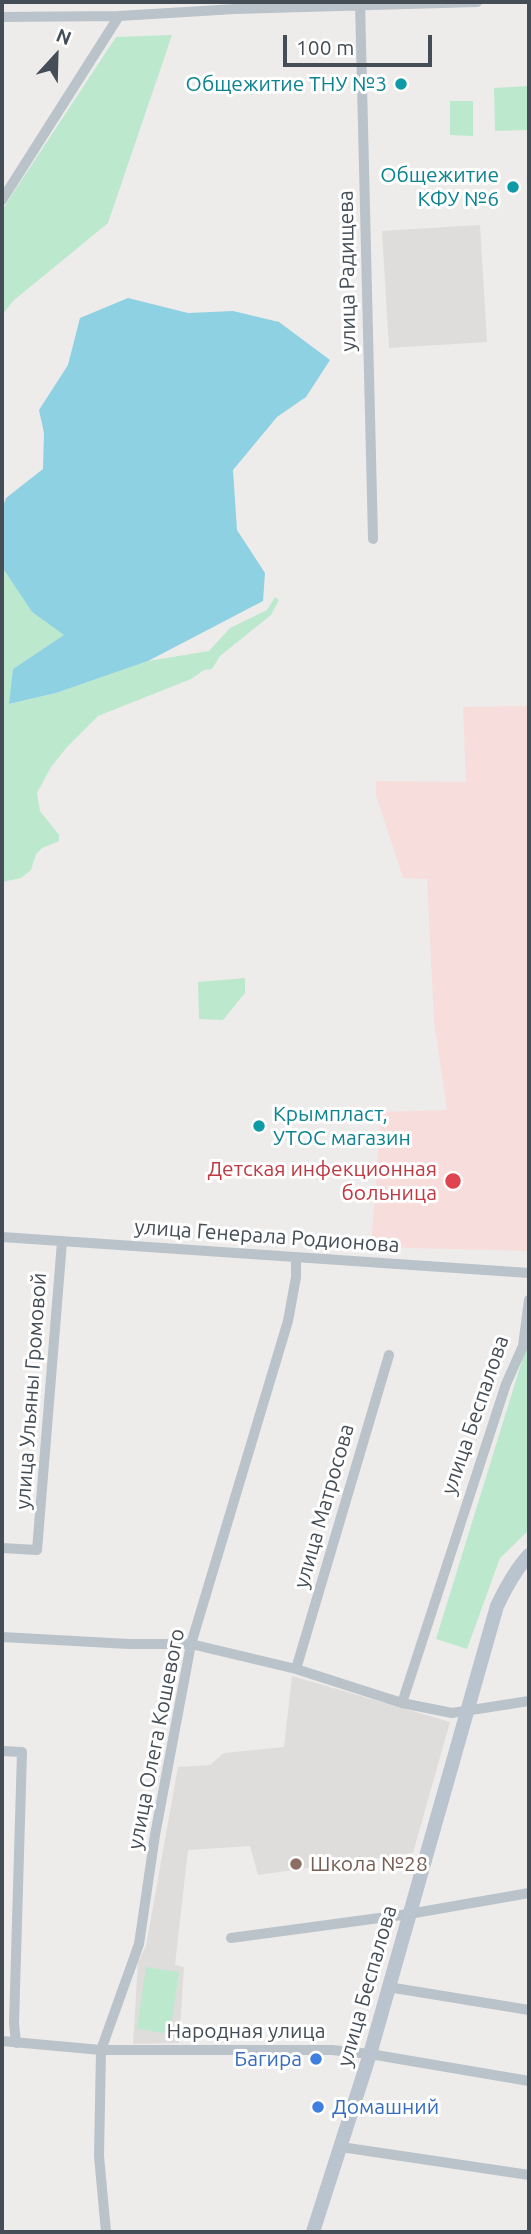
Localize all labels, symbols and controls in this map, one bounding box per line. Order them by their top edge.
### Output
north arrow [21,21,91,91]
scale bar [286,21,435,65]
text: N [53,24,75,49]
text: 100 m [296,35,354,59]
place label: Общежитие ТНУ №3 [186,71,387,97]
marker: Общежитие ТНУ №3 [393,76,409,92]
place label: Общежитие КФУ №6 [380,162,499,212]
marker: Общежитие КФУ №6 [505,179,521,195]
street label: улица Радищева [333,190,361,352]
place label: Крымпласт, УТОС магазин [273,1101,411,1151]
marker: Крымпласт, УТОС магазин [251,1118,267,1134]
place label: Детская инфекционная больница [207,1156,437,1206]
marker: Детская инфекционная больница [443,1171,463,1191]
street label: улица Генерала Родионова [134,1214,400,1258]
street label: улица Ульяны Громовой [10,1272,52,1510]
street label: улица Беспалова [436,1332,514,1498]
street label: улица Матросова [289,1421,359,1591]
street label: улица Олега Кошевого [122,1627,190,1851]
place label: Школа №28 [310,1851,428,1877]
marker: Школа №28 [288,1856,304,1872]
street label: улица Беспалова [332,1903,402,2069]
street label: Народная улица [167,2018,325,2044]
place label: Багира [234,2046,302,2072]
marker: Багира [308,2051,324,2067]
place label: Домашний [332,2094,439,2120]
marker: Домашний [310,2099,326,2115]

